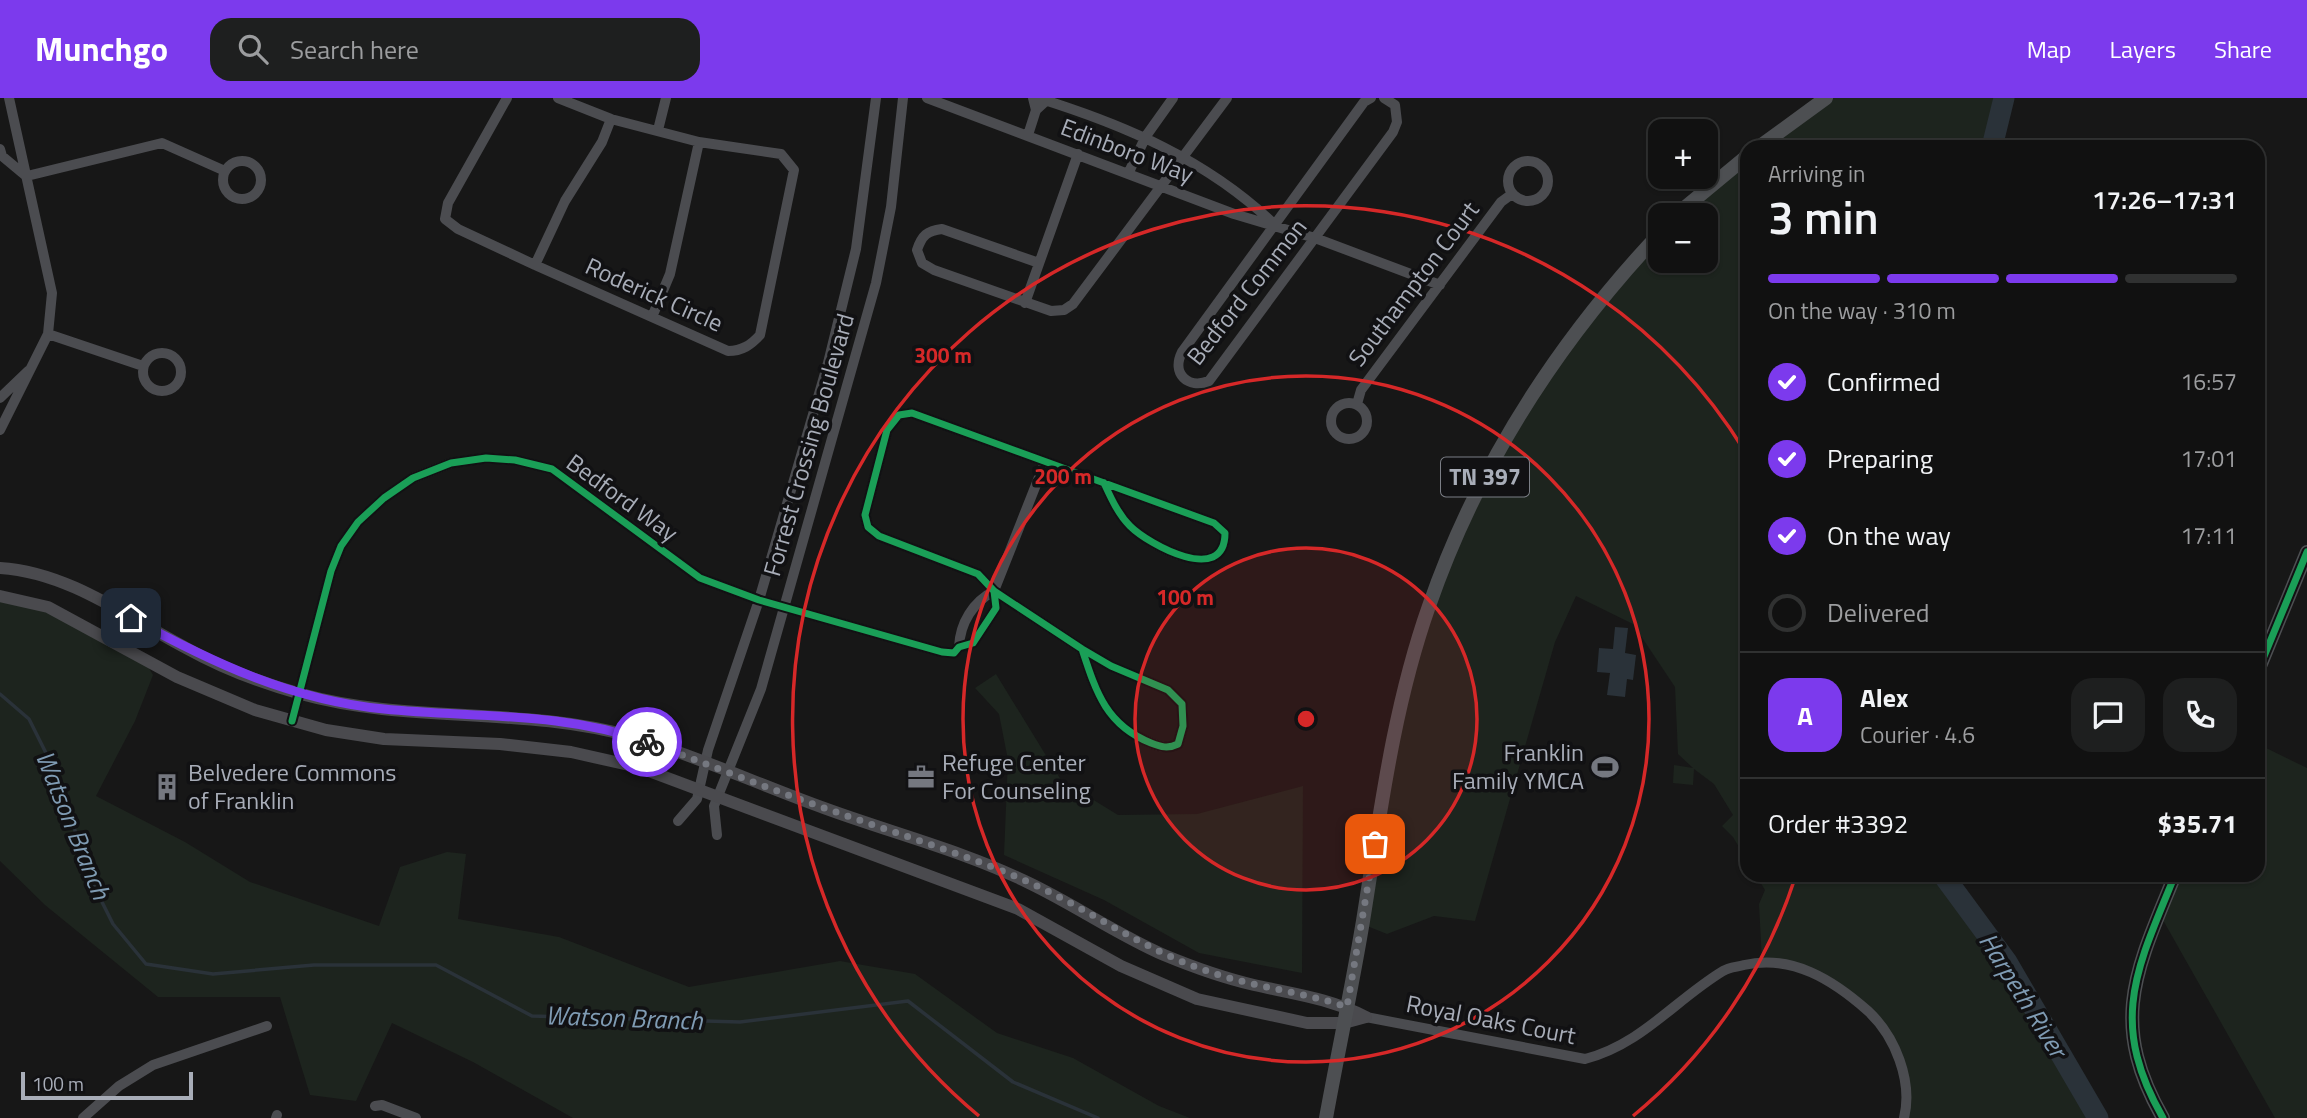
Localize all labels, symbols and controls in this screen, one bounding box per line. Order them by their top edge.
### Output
search box [210,18,700,81]
text: Munchgo [35,24,168,74]
icon: search [234,30,272,68]
text: Search here [290,30,419,69]
text: Map [2027,31,2072,67]
text: Layers [2110,31,2176,67]
text: Share [2214,31,2272,67]
street label: Edinboro Way [1056,108,1199,192]
map controls [1648,119,1718,273]
button: + [1648,119,1718,189]
text: Arriving in [1768,156,1865,191]
text: 17:26–17:31 [2092,180,2237,219]
text: 3 min [1768,182,1879,252]
street label: Southampton Court [1339,193,1488,374]
button: − [1648,203,1718,273]
street label: Bedford Common [1177,211,1315,372]
street label: Roderick Circle [580,248,729,341]
text: On the way · 310 m [1768,293,1956,328]
street label: Forrest Crossing Boulevard [753,309,863,580]
text: 300 m [914,339,972,371]
text: Confirmed [1827,362,1941,401]
icon: check [1768,363,1806,401]
text: 16:57 [2180,364,2237,399]
text: Preparing [1827,439,1933,478]
icon: check [1768,440,1806,478]
text: 17:01 [2180,441,2237,476]
street label: Bedford Way [559,444,686,550]
road number: TN 397 [1441,458,1529,496]
text: 200 m [1034,460,1092,492]
text: On the way [1827,516,1951,555]
icon: check [1768,517,1806,555]
text: 17:11 [2180,518,2237,553]
text: 100 m [1156,581,1214,613]
pin [101,588,161,648]
text: Delivered [1827,593,1930,632]
icon: home [112,599,150,637]
text: Alex [1860,678,1908,717]
button: chat [2071,678,2145,752]
button: phone [2163,678,2237,752]
text: A [1797,696,1813,735]
courier [612,707,682,777]
centre of rings [1294,707,1318,731]
text: Courier · 4.6 [1860,717,1975,752]
icon: bike [628,723,666,761]
place label: Franklin Family YMCA [1452,734,1584,798]
place label: Refuge Center For Counseling [942,744,1091,808]
water label: Watson Branch [26,745,121,906]
sports icon: Franklin Family YMCA [1590,752,1620,782]
place label: Belvedere Commons of Franklin [188,754,397,818]
office icon: Refuge Center For Counseling [906,762,936,792]
building icon: Belvedere Commons of Franklin [152,772,182,802]
text: Order #3392 [1768,804,1908,843]
text: $35.71 [2158,804,2237,843]
pin [1345,814,1405,874]
icon: bag [1356,825,1394,863]
water label: Harpeth River [1970,925,2079,1067]
street label: Royal Oaks Court [1403,985,1580,1053]
water label: Watson Branch [545,995,704,1040]
scale bar [21,1069,192,1101]
text: 100 m [32,1069,84,1098]

